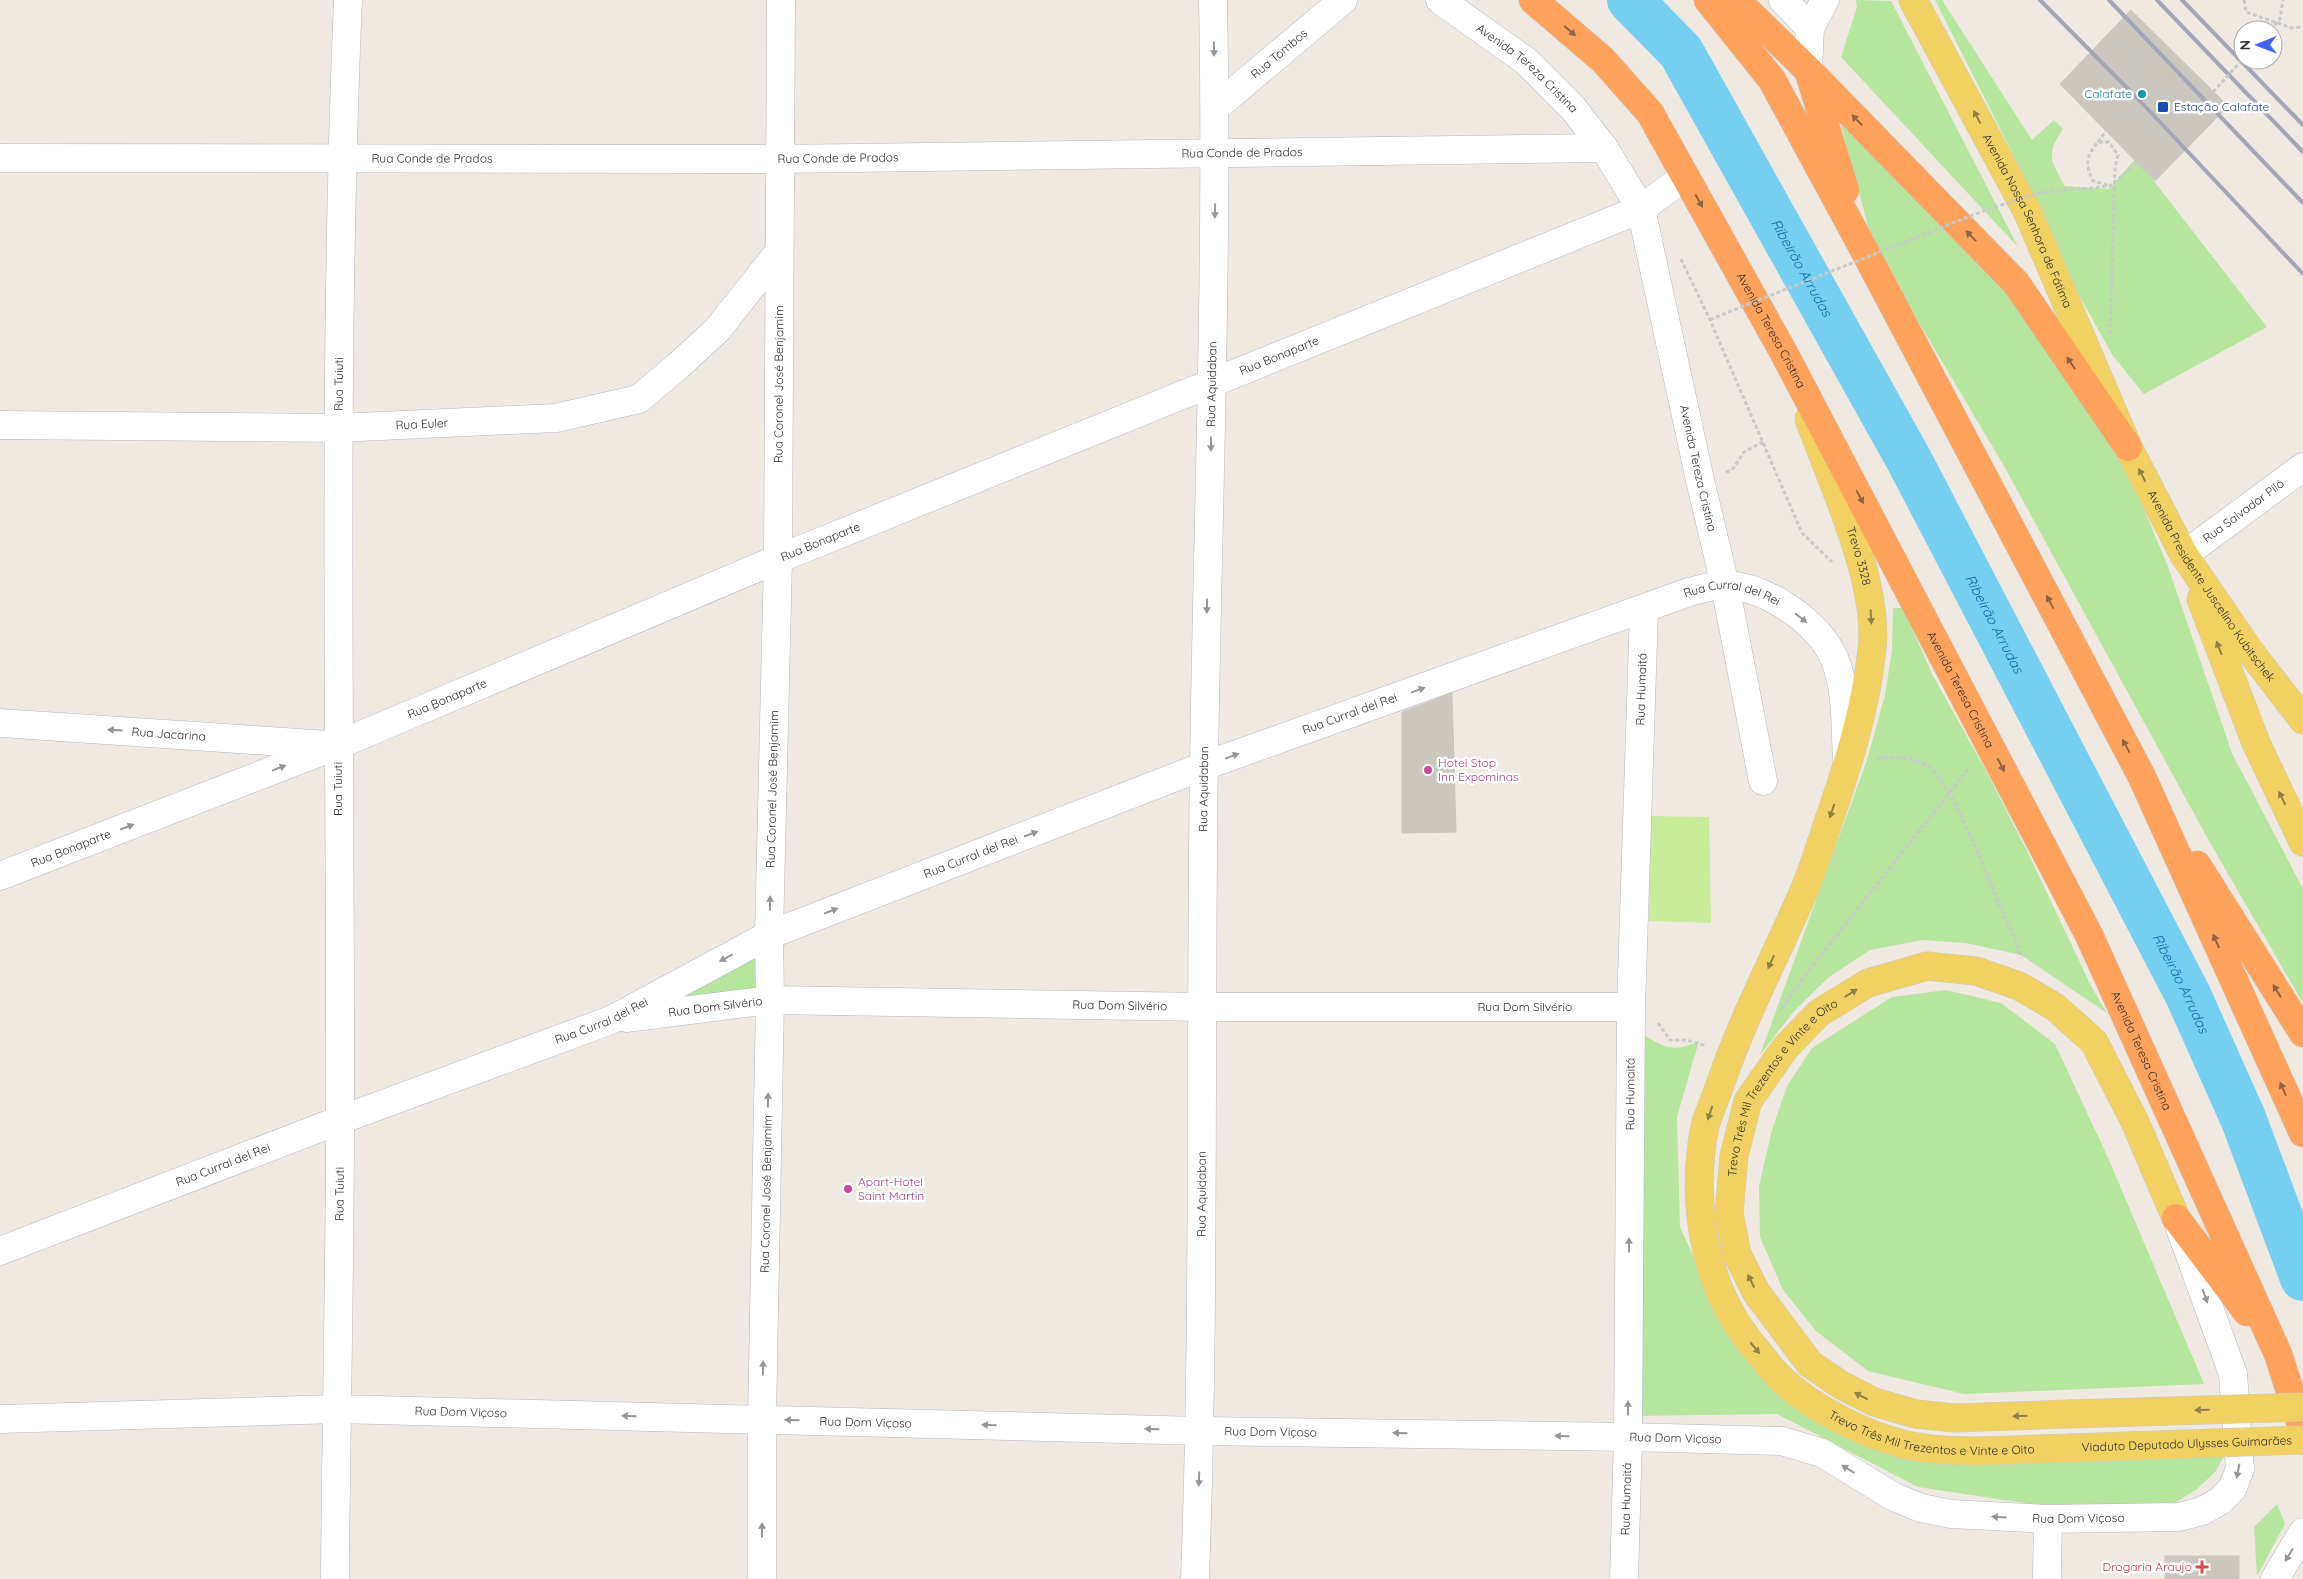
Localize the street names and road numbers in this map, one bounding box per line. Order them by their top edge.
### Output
street label: Avenida Tereza Cristina [1474,20,1582,115]
street label: Rua Tombos [1247,25,1311,82]
street label: Avenida Nossa Senhora de Fátima [1980,131,2076,310]
street label: Rua Conde de Prados [1181,144,1303,161]
street label: Rua Conde de Prados [777,149,899,166]
street label: Rua Conde de Prados [371,150,493,166]
street label: Avenida Teresa Cristina [1734,270,1809,391]
street label: Rua Coronel José Benjamim [771,305,786,463]
street label: Rua Bonaparte [1237,332,1321,378]
street label: Rua Aquidaban [1203,341,1220,427]
street label: Rua Tuiuti [331,357,346,411]
street label: Avenida Tereza Cristina [1677,404,1720,533]
street label: Rua Euler [395,415,449,432]
street label: Rua Salvador Piló [2200,476,2287,546]
street label: Avenida Presidente Juscelino Kubitschek [2145,487,2279,685]
street label: Rua Bonaparte [778,518,862,564]
street label: Trevo 3328 [1844,525,1875,587]
street label: Rua Curral del Rei [1681,577,1783,608]
street label: Avenida Teresa Cristina [1924,629,1998,750]
street label: Rua Humaitá [1632,653,1650,726]
street label: Rua Bonaparte [405,675,489,722]
street label: Rua Curral del Rei [1300,689,1399,737]
street label: Rua Coronel José Benjamim [763,710,781,868]
street label: Rua Jacarina [131,724,206,744]
street label: Rua Aquidaban [1195,746,1211,832]
street label: Rua Tuiuti [330,762,345,816]
street label: Rua Bonaparte [29,826,113,870]
street label: Rua Curral del Rei [921,831,1020,881]
street label: Avenida Teresa Cristina [2108,988,2175,1113]
street label: Rua Dom Silvério [667,993,763,1020]
street label: Rua Curral del Rei [553,994,650,1047]
street label: Trevo Três Mil Trezentos e Vinte e Oito [1724,995,1840,1177]
street label: Rua Dom Silvério [1072,997,1167,1013]
street label: Rua Dom Silvério [1477,999,1572,1014]
street label: Rua Humaitá [1622,1058,1638,1131]
street label: Rua Coronel José Benjamim [757,1115,775,1273]
street label: Rua Curral del Rei [174,1140,272,1190]
street label: Rua Aquidaban [1193,1151,1209,1237]
street label: Rua Tuiuti [331,1167,347,1221]
street label: Rua Dom Viçoso [414,1403,507,1420]
street label: Trevo Três Mil Trezentos e Vinte e Oito [1826,1407,2035,1458]
street label: Rua Dom Viçoso [819,1413,912,1431]
street label: Rua Dom Viçoso [1224,1423,1317,1440]
street label: Rua Dom Viçoso [1629,1429,1722,1446]
street label: Viaduto Deputado Ulysses Guimarães [2081,1432,2293,1455]
street label: Rua Humaitá [1617,1462,1634,1536]
street label: Rua Dom Viçoso [2032,1510,2125,1526]

